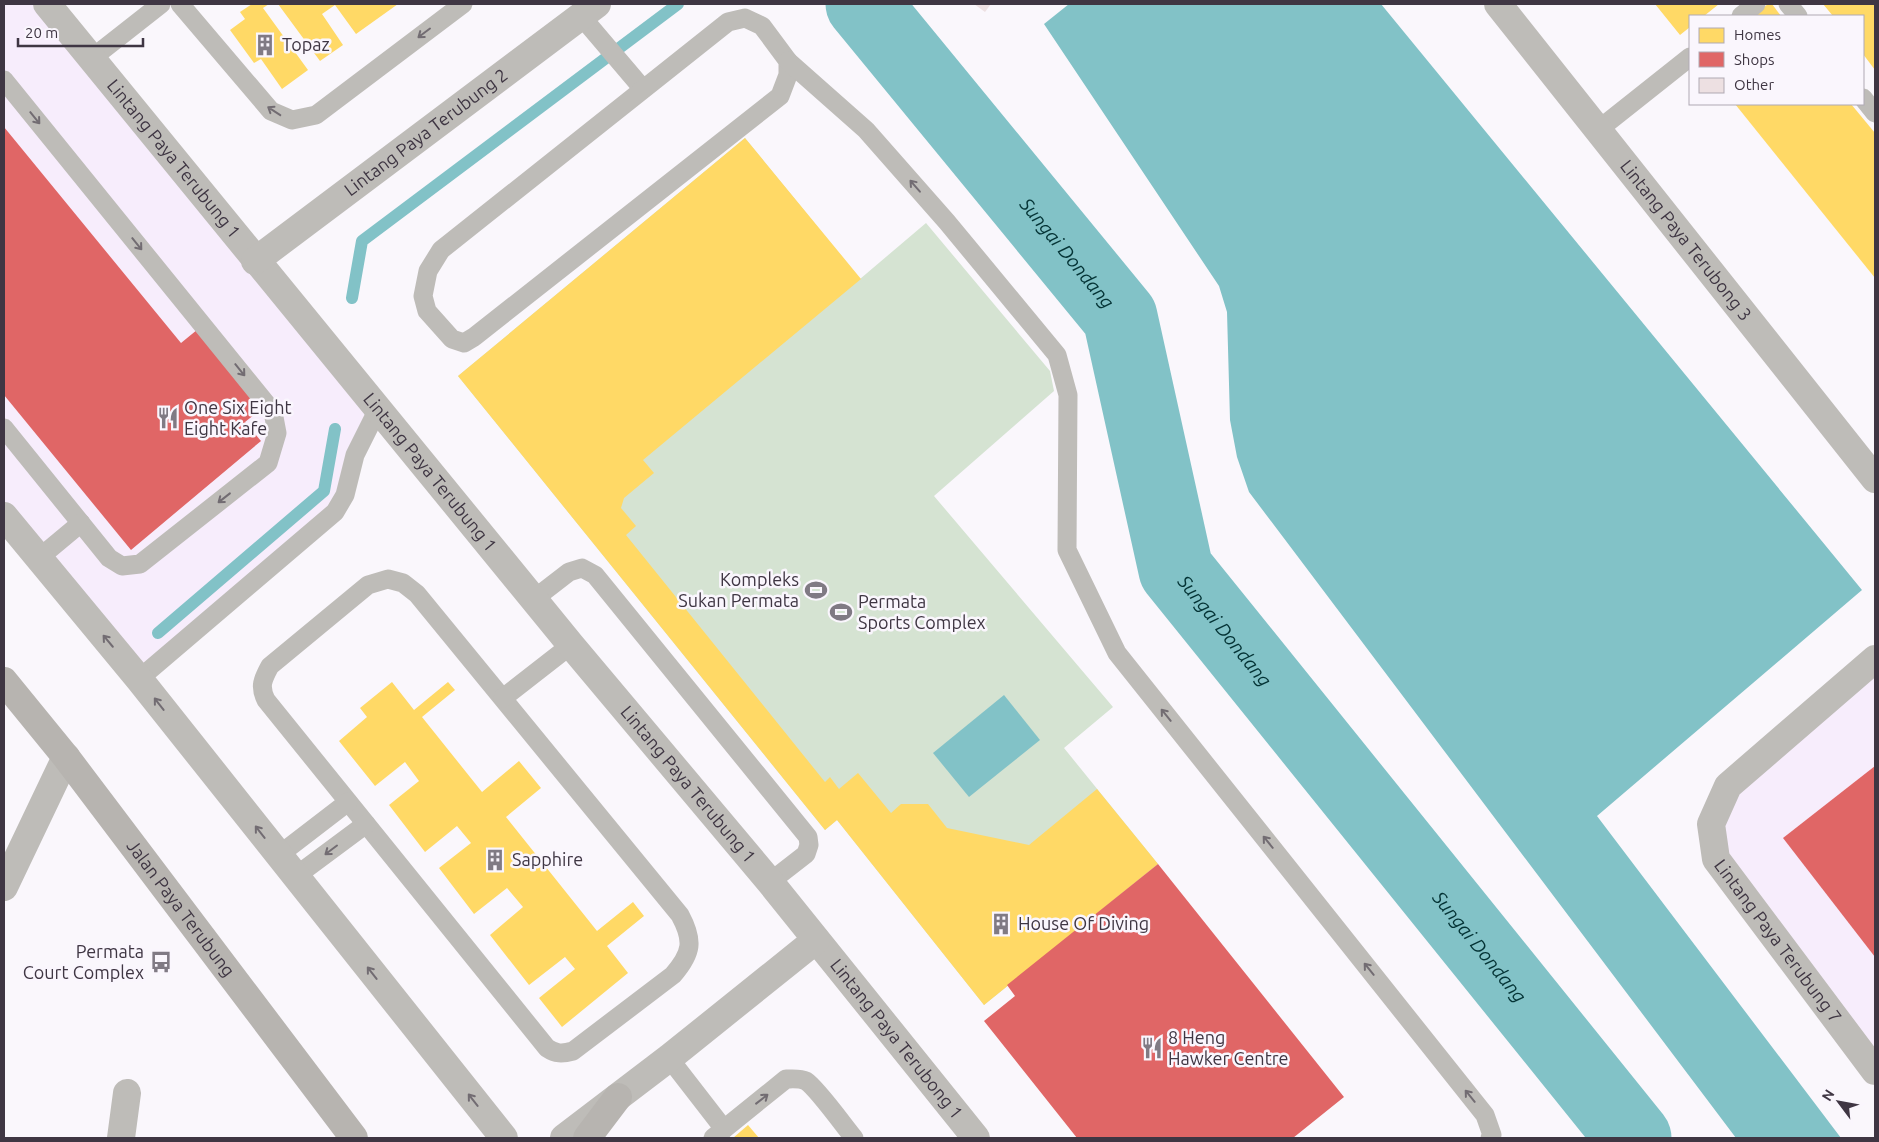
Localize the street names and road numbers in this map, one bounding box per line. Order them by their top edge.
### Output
street label: Lintang Paya Terubung 2 [340,64,511,199]
street label: Lintang Paya Terubung 1 [104,75,245,241]
street label: Lintang Paya Terubong 3 [1617,156,1756,324]
street label: Lintang Paya Terubung 1 [360,389,501,555]
street label: Lintang Paya Terubung 1 [617,701,760,866]
street label: Jalan Paya Terubung [123,836,239,980]
street label: Lintang Paya Terubung 7 [1711,855,1846,1026]
street label: Lintang Paya Terubong 1 [827,955,967,1122]

